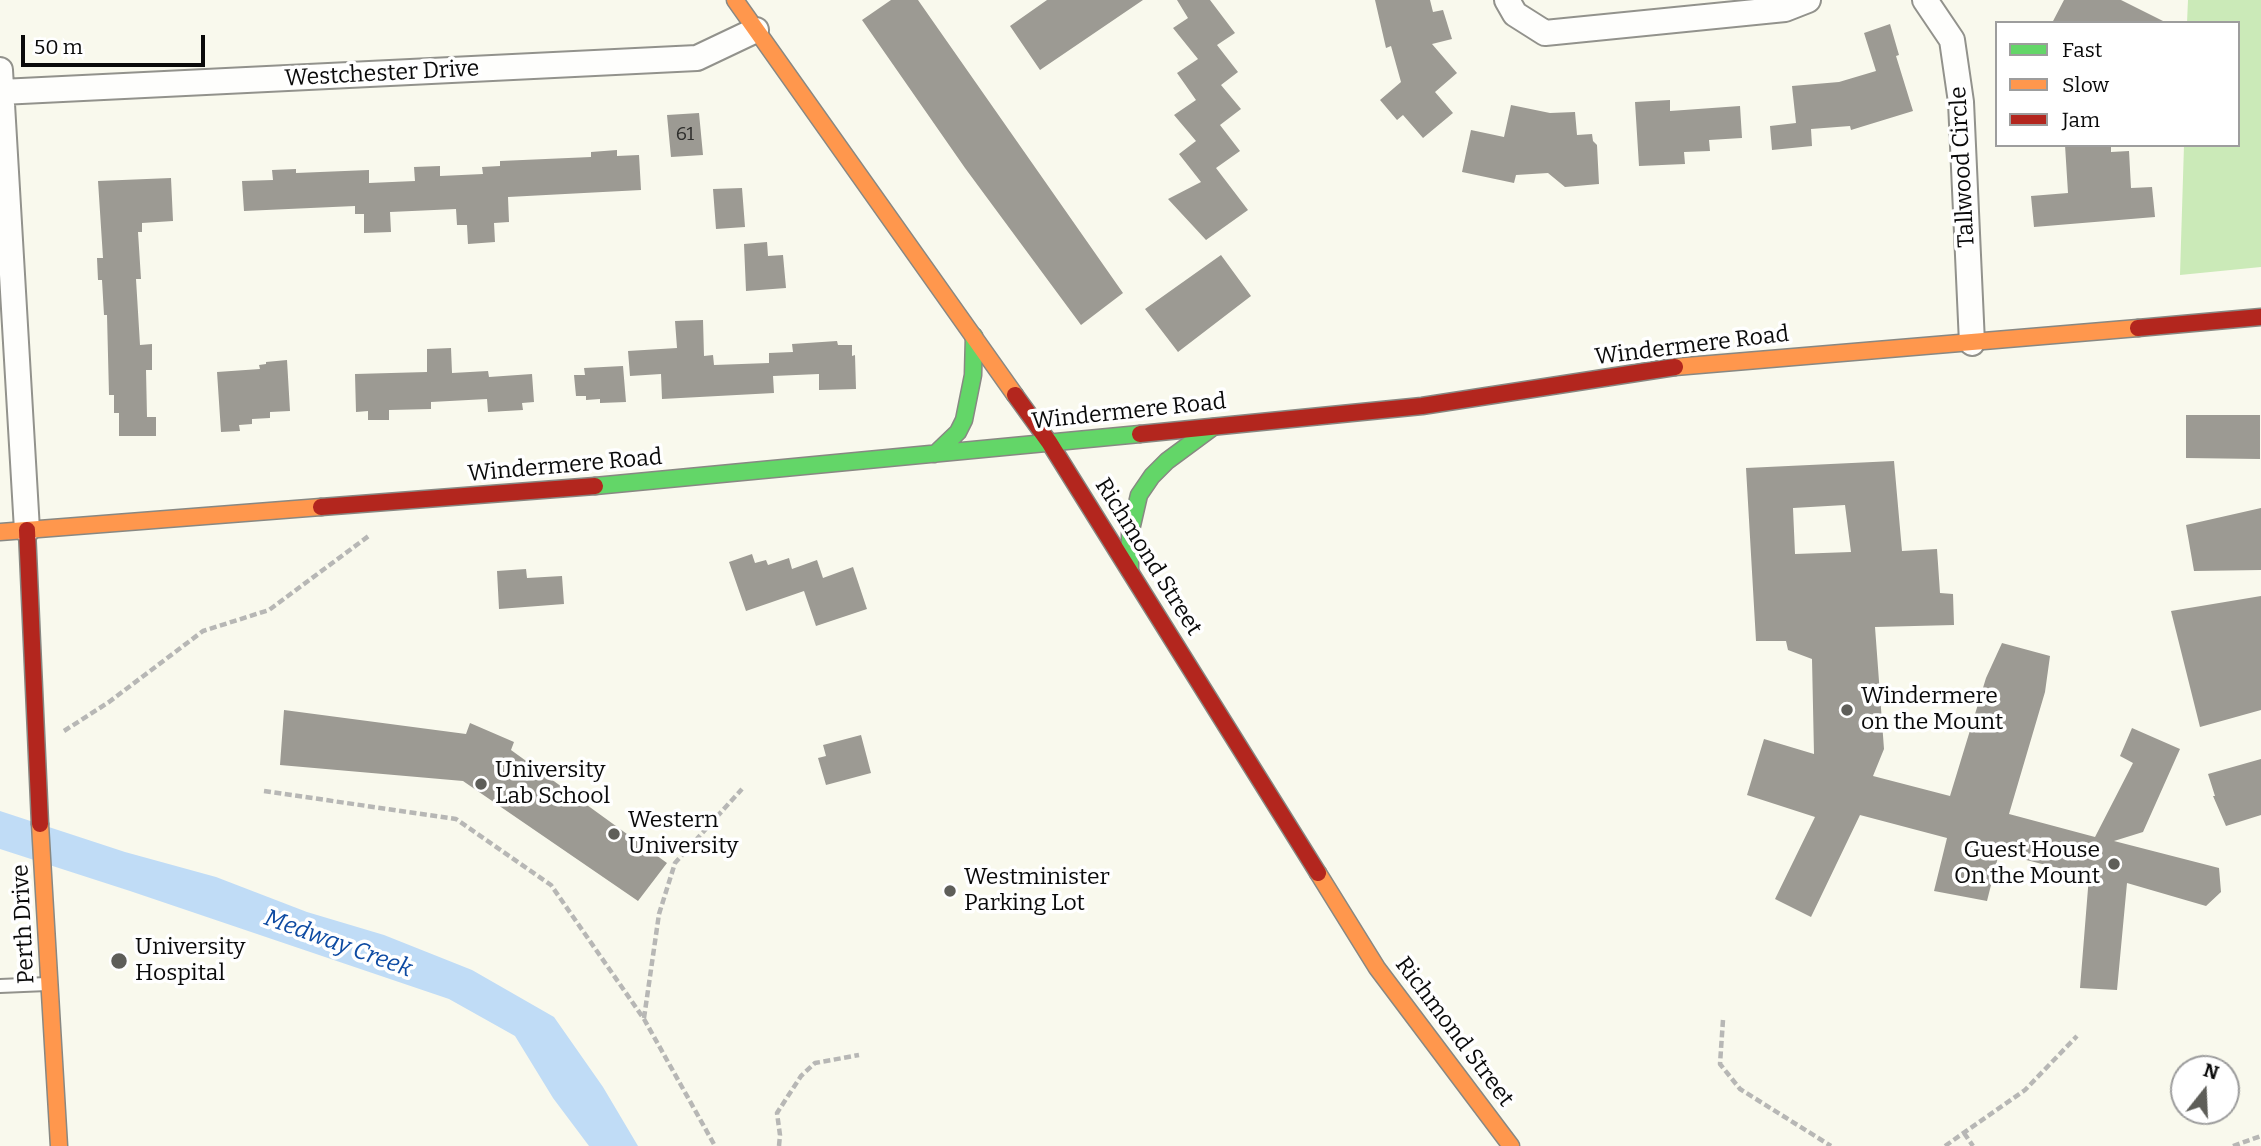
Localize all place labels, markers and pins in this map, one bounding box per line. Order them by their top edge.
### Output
place label: Windermere on the Mount [1861,683,2003,737]
marker: Windermere on the Mount [1839,702,1855,718]
place label: University Lab School [495,757,610,811]
marker: University Lab School [473,776,489,792]
place label: Western University [628,807,738,861]
marker: Western University [606,826,622,842]
place label: Guest House On the Mount [1954,837,2100,891]
marker: Guest House On the Mount [2106,856,2122,872]
place label: Westminister Parking Lot [964,864,1110,918]
marker: Westminister Parking Lot [942,883,958,899]
place label: University Hospital [135,934,245,988]
marker: University Hospital [109,951,129,971]

